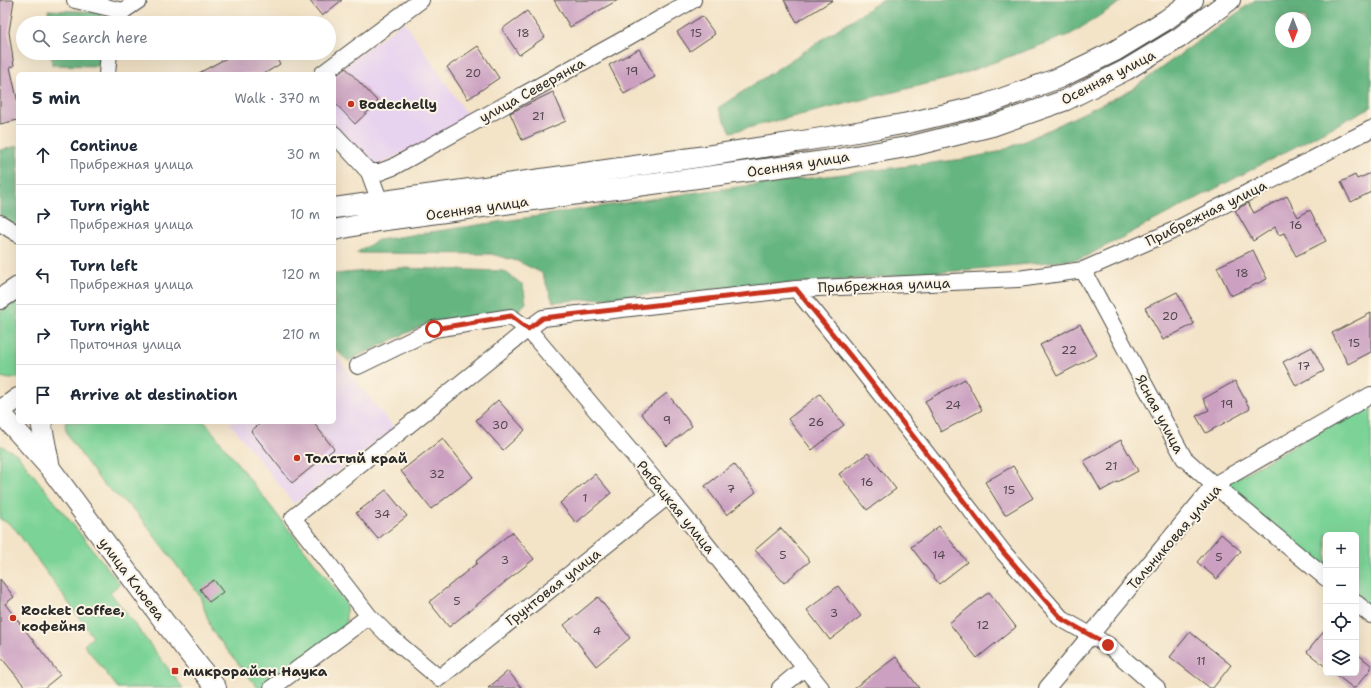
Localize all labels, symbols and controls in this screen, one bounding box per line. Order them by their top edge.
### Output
north arrow [1275,12,1311,48]
search box [16,16,336,60]
house number: 18 [516,25,530,41]
house number: 15 [690,25,702,41]
icon: search [30,27,52,49]
text: Search here [62,28,148,48]
street label: Осенняя улица [1058,45,1158,109]
street label: улица Северянка [476,53,588,127]
house number: 19 [626,63,638,79]
house number: 20 [465,65,481,81]
text: 5 min [32,87,80,109]
text: Walk · 370 m [235,90,320,107]
place label: Bodechelly [359,95,437,113]
marker: Bodechelly [346,99,356,109]
house number: 21 [532,108,544,124]
text: Continue [70,136,138,156]
icon: ahead [32,144,54,166]
text: 30 m [286,146,320,163]
street label: Осенняя улица [745,147,851,181]
text: Прибрежная улица [70,156,193,173]
street label: Прибрежная улица [1142,176,1270,250]
street label: Осенняя улица [424,192,530,224]
text: Turn right [70,196,150,216]
icon: right [32,204,54,226]
text: 10 m [290,206,320,223]
text: Прибрежная улица [70,216,193,233]
house number: 16 [1289,217,1303,233]
text: Turn left [70,256,138,276]
icon: left [32,264,54,286]
house number: 18 [1235,265,1249,281]
text: 120 m [282,266,320,283]
street label: Прибрежная улица [817,274,951,296]
text: Прибрежная улица [70,276,193,293]
house number: 20 [1162,308,1178,324]
text: Turn right [70,316,150,336]
route start [425,320,443,338]
icon: right [32,324,54,346]
text: 210 m [282,326,320,343]
house number: 15 [1348,335,1360,351]
text: Приточная улица [70,336,181,353]
house number: 22 [1061,342,1077,358]
house number: 17 [1298,358,1310,374]
street label: Ясная улица [1132,371,1188,457]
icon: arrive [32,384,54,406]
text: Arrive at destination [70,385,238,405]
house number: 19 [1221,396,1233,412]
house number: 24 [945,397,961,413]
house number: 9 [663,412,671,428]
house number: 26 [808,414,824,430]
house number: 30 [492,417,508,433]
place label: Толстый край [305,449,408,467]
marker: Толстый край [292,453,302,463]
street label: Рыбацкая улица [633,457,719,557]
house number: 21 [1105,458,1117,474]
house number: 32 [429,466,445,482]
house number: 16 [860,474,874,490]
street label: Тальниковая улица [1123,480,1225,594]
house number: 7 [727,481,735,497]
house number: 15 [1003,482,1015,498]
house number: 1 [582,490,588,506]
house number: 34 [374,506,390,522]
map controls [1323,532,1359,676]
button: + [1323,532,1359,568]
street label: улица Клюева [95,534,169,624]
street label: Грунтовая улица [502,544,604,630]
house number: 5 [779,547,787,563]
house number: 14 [933,547,945,563]
house number: 5 [1215,549,1223,565]
house number: 3 [501,552,509,568]
button: − [1323,568,1359,604]
house number: 5 [453,593,461,609]
place label: Rocket Coffee, кофейня [21,601,125,635]
button: locate [1323,604,1359,640]
house number: 3 [830,605,838,621]
marker: Rocket Coffee, кофейня [8,613,18,623]
house number: 12 [977,617,989,633]
house number: 4 [593,623,601,639]
route end [1099,636,1117,654]
button: layers [1323,640,1359,676]
house number: 11 [1196,653,1206,669]
place label: микрорайон Наука [183,662,328,680]
marker: микрорайон Наука [170,666,180,676]

